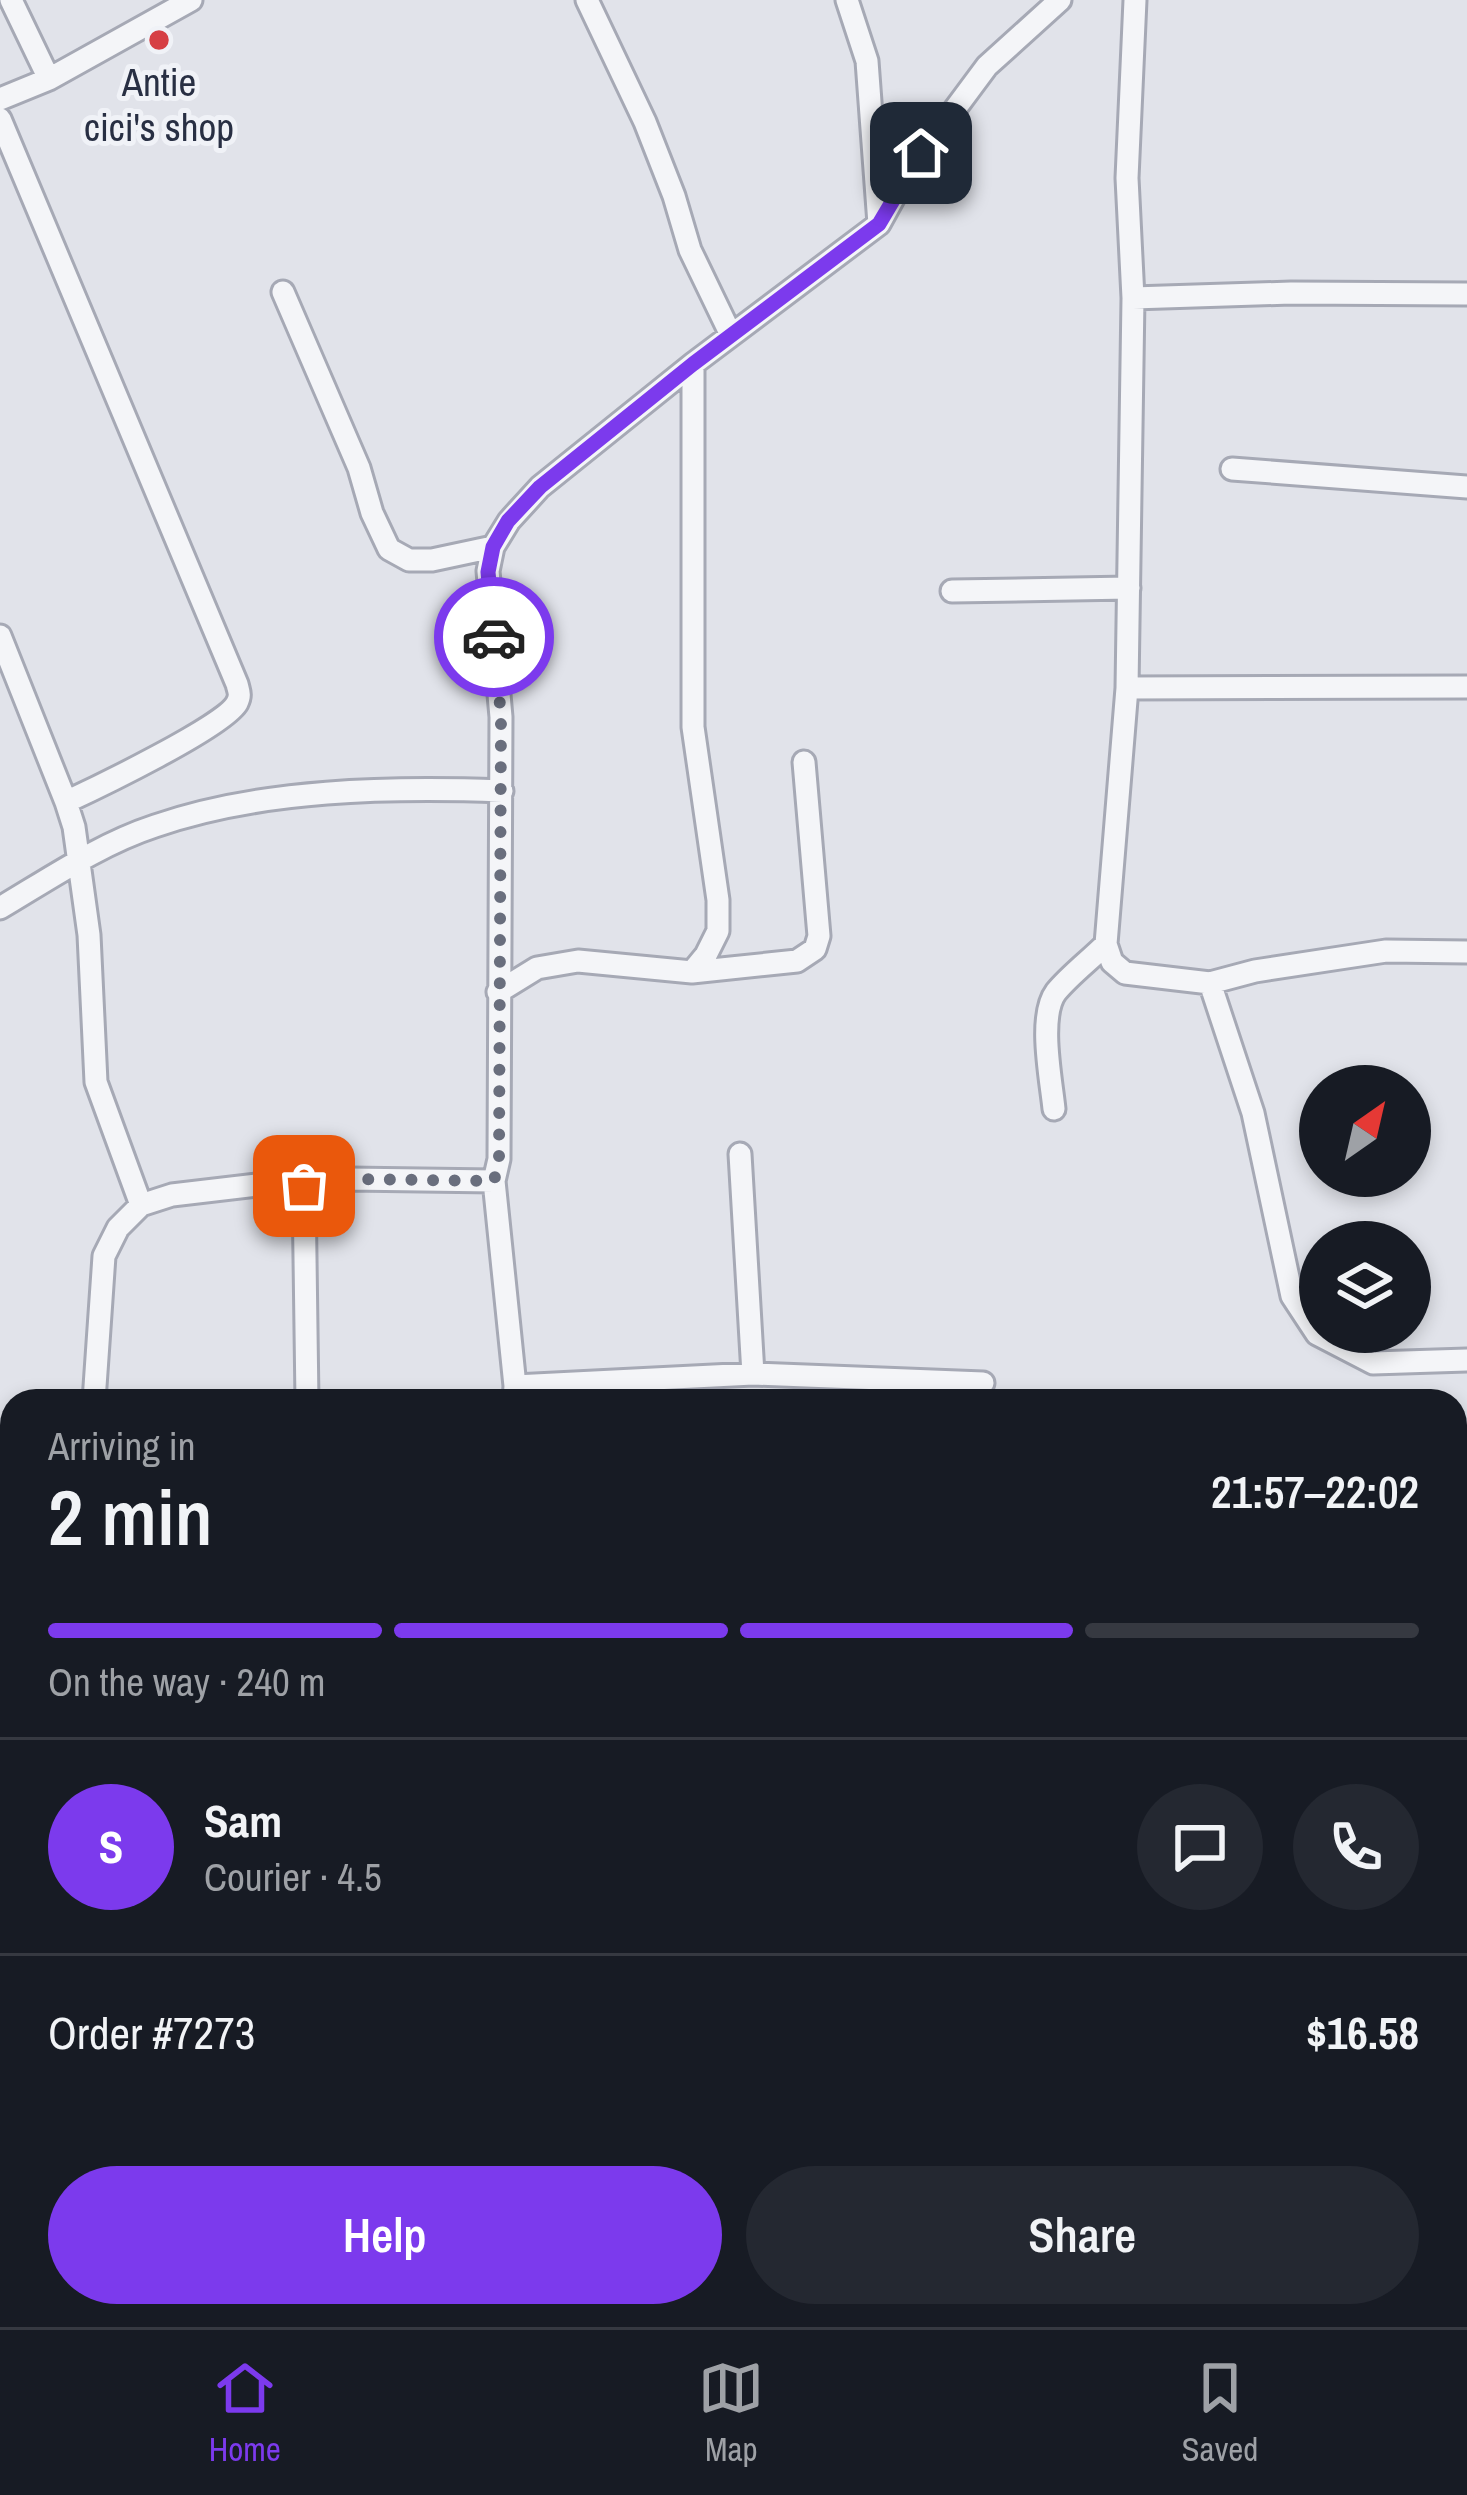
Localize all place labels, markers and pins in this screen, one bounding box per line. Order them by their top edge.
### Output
marker: Antie cici's shop [146,27,172,53]
place label: Antie cici's shop [84,56,234,153]
pin [870,102,972,204]
pin [253,1135,355,1237]

